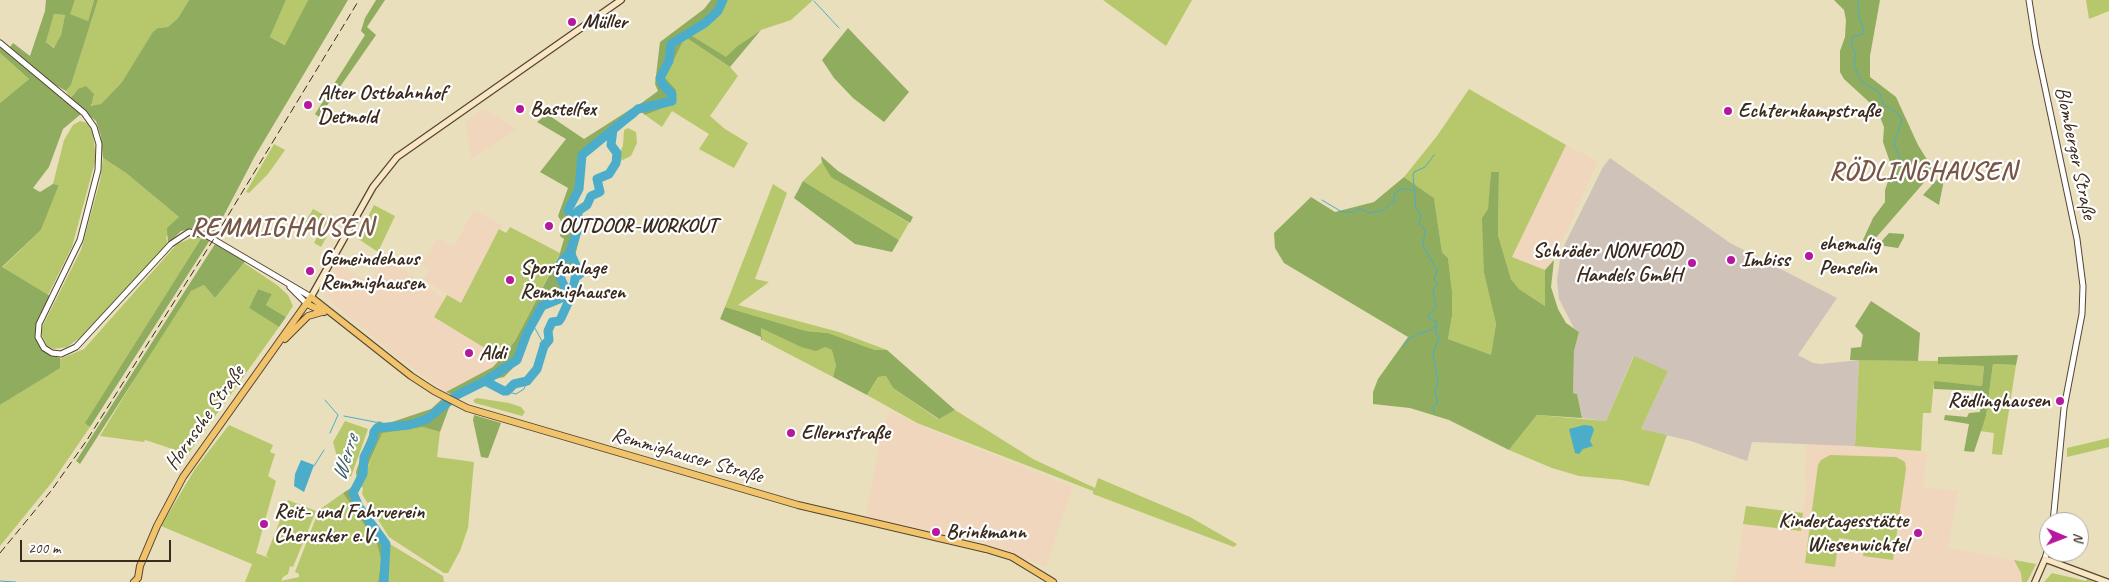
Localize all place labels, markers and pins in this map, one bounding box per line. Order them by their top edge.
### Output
place label: Müller [582,9,627,35]
marker: Müller [566,16,578,28]
place label: Alter Ostbahnhof Detmold [318,80,446,130]
place label: Bastelfex [530,96,596,122]
place label: Echternkampstraße [1738,98,1880,124]
marker: Alter Ostbahnhof Detmold [302,99,314,111]
marker: Bastelfex [514,103,526,115]
marker: Echternkampstraße [1722,105,1734,117]
place label: OUTDOOR-WORKOUT [559,213,717,239]
marker: OUTDOOR-WORKOUT [543,220,555,232]
place label: ehemalig Penselin [1819,231,1880,281]
place label: Schröder NONFOOD Handels GmbH [1533,238,1682,288]
place label: Gemeindehaus Remmighausen [320,246,425,296]
place label: Imbiss [1741,247,1790,273]
marker: ehemalig Penselin [1803,250,1815,262]
marker: Imbiss [1725,254,1737,266]
place label: Sportanlage Remmighausen [520,255,625,305]
marker: Schröder NONFOOD Handels GmbH [1686,257,1698,269]
marker: Gemeindehaus Remmighausen [304,265,316,277]
marker: Sportanlage Remmighausen [504,274,516,286]
place label: Aldi [479,340,506,366]
marker: Aldi [463,347,475,359]
place label: Rödlinghausen [1947,388,2050,414]
marker: Rödlinghausen [2054,395,2066,407]
place label: Ellernstraße [801,420,890,446]
marker: Ellernstraße [785,427,797,439]
place label: Reit- und Fahrverein Cherusker e.V. [274,499,424,549]
place label: Kindertagesstätte Wiesenwichtel [1778,508,1908,558]
marker: Reit- und Fahrverein Cherusker e.V. [258,518,270,530]
place label: Brinkmann [946,519,1026,545]
marker: Brinkmann [930,526,942,538]
marker: Kindertagesstätte Wiesenwichtel [1912,527,1924,539]

